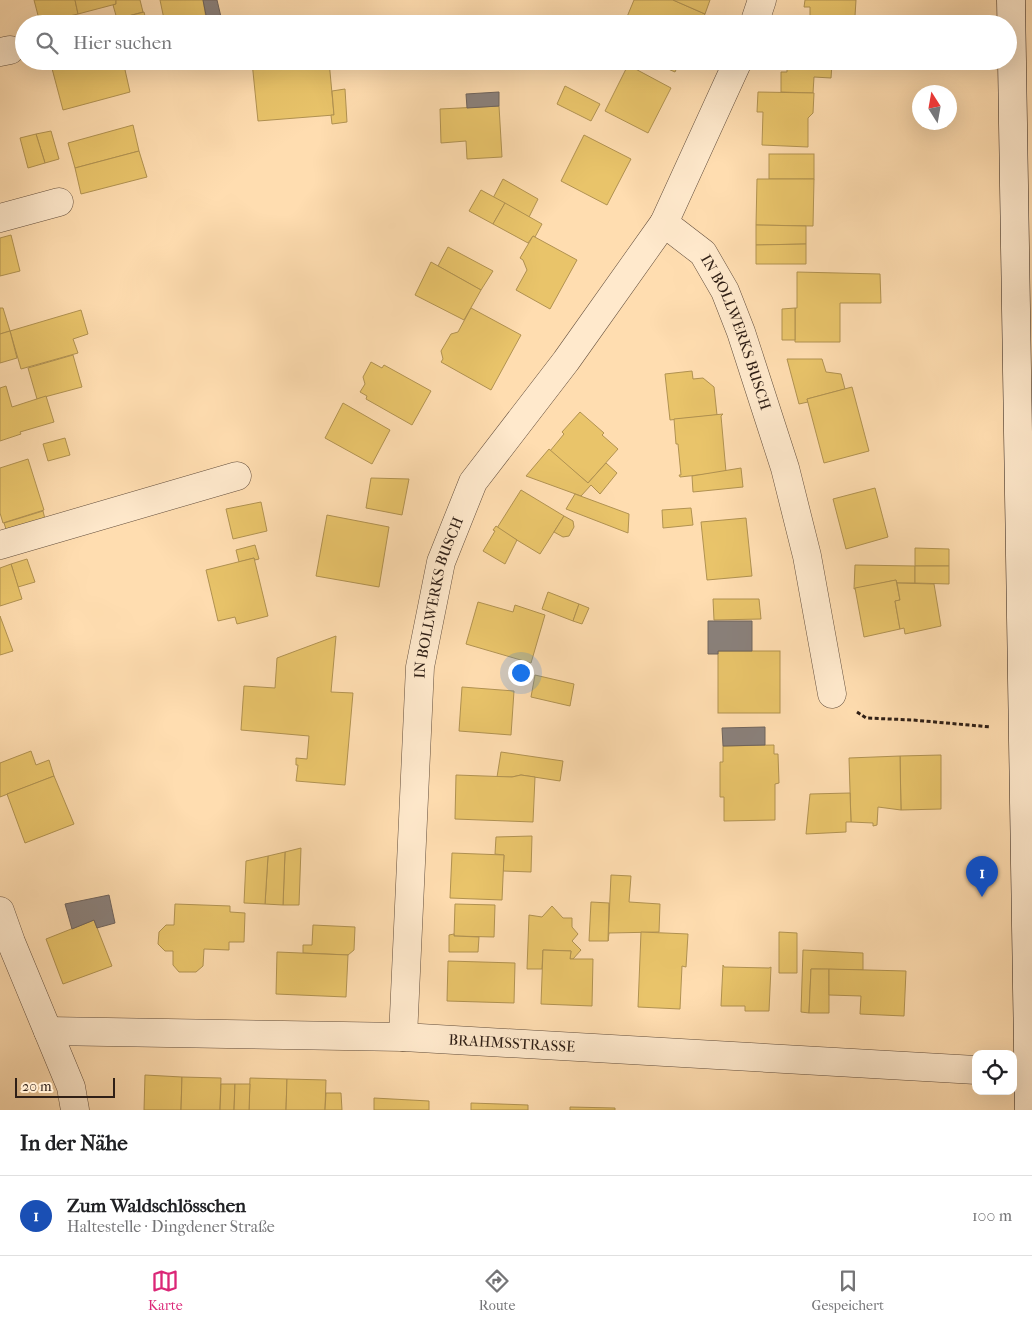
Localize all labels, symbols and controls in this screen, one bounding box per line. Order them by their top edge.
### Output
search box [15,15,1017,70]
icon: search [33,29,61,57]
text: Hier suchen [73,32,172,54]
north arrow [912,85,957,130]
street label: IN BOLLWERKS BUSCH [697,251,775,413]
street label: IN BOLLWERKS BUSCH [410,514,467,679]
your location [508,660,534,686]
pin: 1 [966,856,998,897]
street label: BRAHMSSTRASSE [448,1031,576,1056]
map controls [972,1050,1017,1095]
button: locate [972,1050,1017,1095]
scale bar [15,1075,115,1098]
text: 20 m [22,1078,52,1095]
text: In der Nähe [20,1131,128,1155]
text: Zum Waldschlösschen [67,1195,246,1217]
text: 1 [33,1206,39,1225]
text: 100 m [972,1206,1012,1225]
text: Haltestelle · Dingdener Straße [67,1217,275,1236]
tab: Karte [148,1267,183,1314]
tab: Route [479,1267,516,1314]
tab: Gespeichert [812,1267,884,1314]

